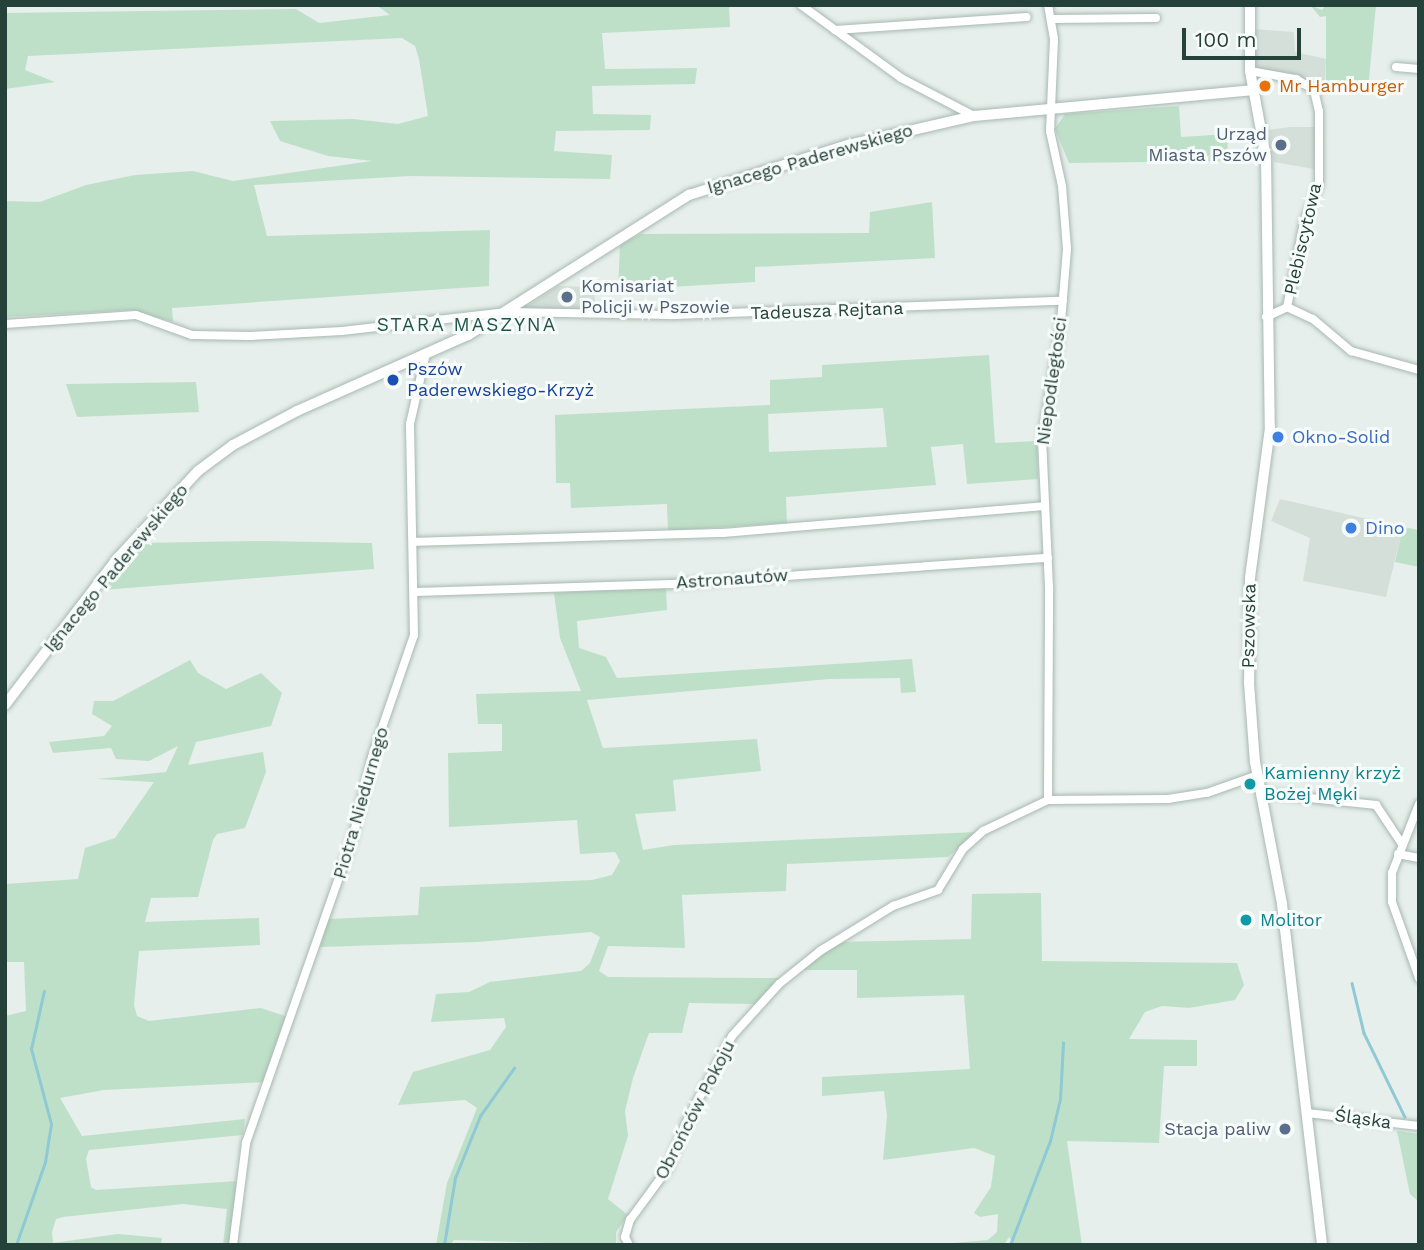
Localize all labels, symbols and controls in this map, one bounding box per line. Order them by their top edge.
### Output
scale bar [1186,14,1305,58]
text: 100 m [1195,27,1257,52]
place label: Mr Hamburger [1279,75,1405,97]
marker: Mr Hamburger [1257,78,1273,94]
street label: Ignacego Paderewskiego [705,119,915,199]
place label: Urząd Miasta Pszów [1148,124,1267,166]
marker: Urząd Miasta Pszów [1273,137,1289,153]
street label: Plebiscytowa [1280,181,1326,297]
place label: Komisariat Policji w Pszowie [581,276,731,318]
marker: Komisariat Policji w Pszowie [559,289,575,305]
street label: Tadeusza Rejtana [750,298,904,324]
district label: STARA MASZYNA [378,314,556,336]
street label: Niepodległości [1032,316,1072,446]
place label: Pszów Paderewskiego-Krzyż [407,359,594,402]
marker: Pszów Paderewskiego-Krzyż [385,372,401,388]
place label: Okno-Solid [1292,426,1390,448]
marker: Okno-Solid [1270,429,1286,445]
street label: Ignacego Paderewskiego [39,479,193,657]
place label: Dino [1365,517,1405,539]
marker: Dino [1343,520,1359,536]
street label: Astronautów [675,564,789,594]
street label: Pszowska [1237,583,1261,669]
street label: Piotra Niedurnego [329,724,393,882]
place label: Kamienny krzyż Bożej Męki [1264,763,1402,806]
marker: Kamienny krzyż Bożej Męki [1242,776,1258,792]
place label: Molitor [1260,909,1322,931]
marker: Molitor [1238,912,1254,928]
street label: Obrońców Pokoju [651,1037,739,1183]
street label: Śląska [1333,1104,1393,1134]
place label: Stacja paliw [1164,1118,1271,1140]
marker: Stacja paliw [1277,1121,1293,1137]

